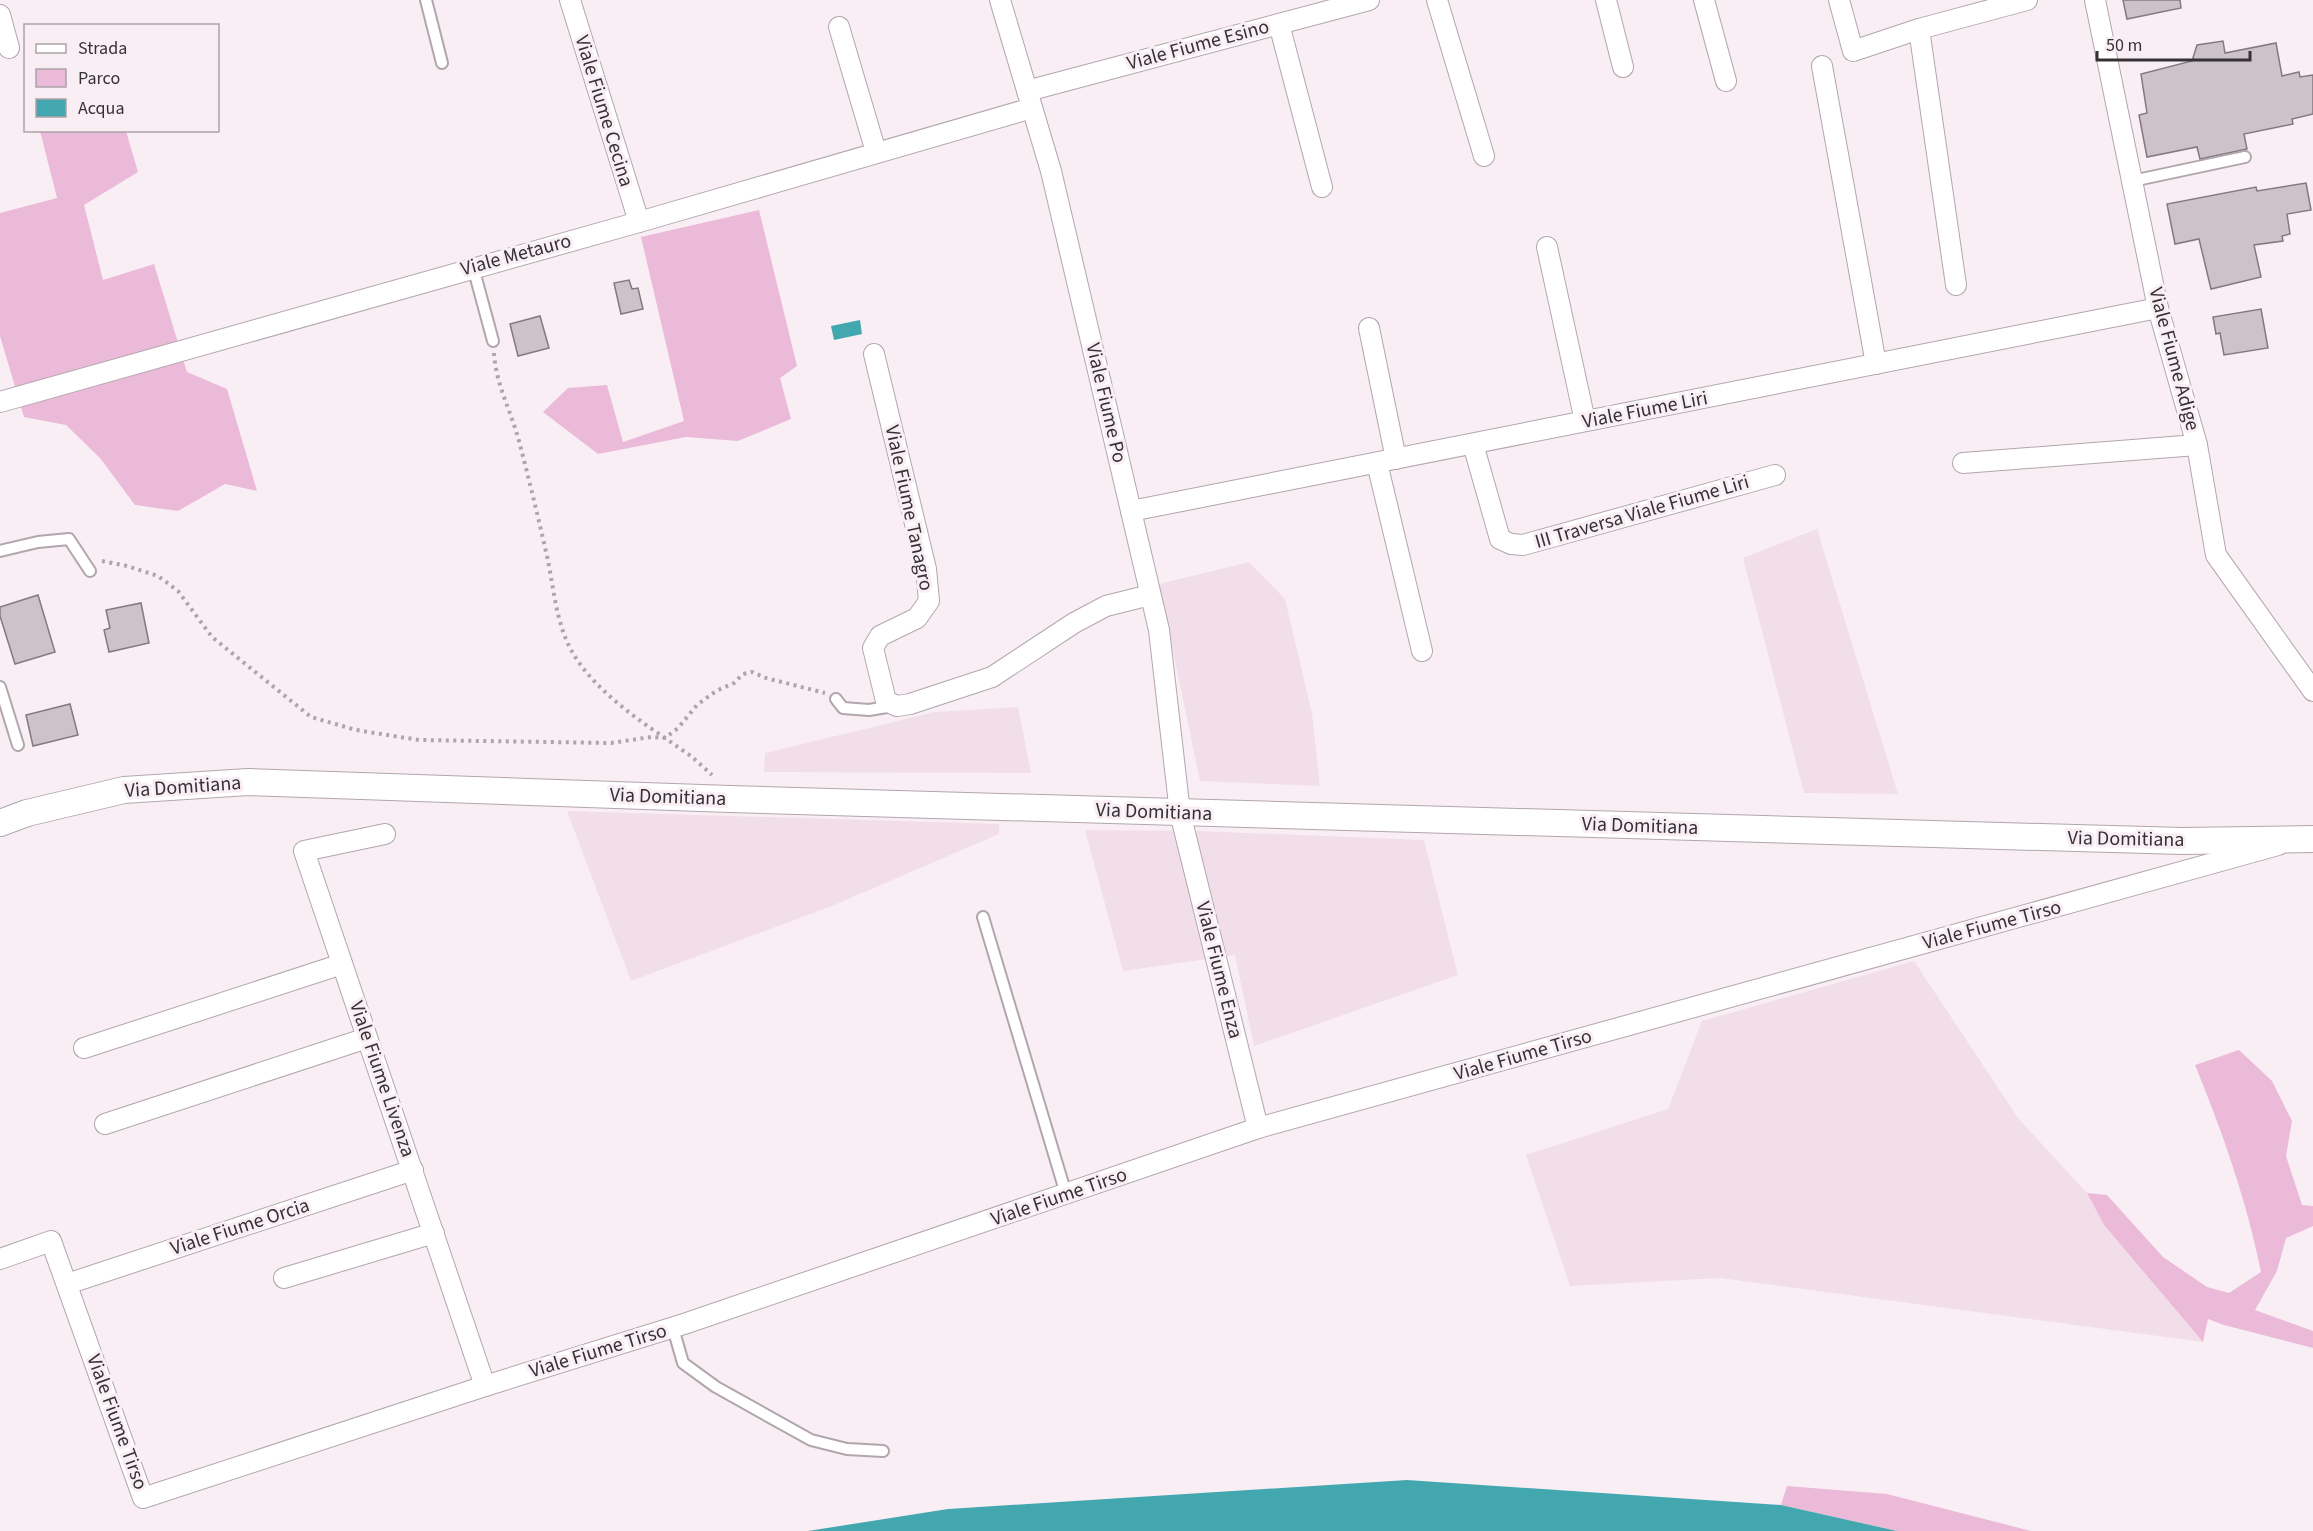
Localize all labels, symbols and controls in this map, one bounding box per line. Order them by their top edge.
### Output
street label: Viale Fiume Esino [1124,13,1272,77]
legend [24,24,219,132]
scale bar [2097,24,2250,62]
street label: Viale Fiume Cecina [568,32,640,190]
text: 50 m [2106,33,2142,58]
text: Strada [78,36,127,61]
text: Parco [78,66,120,91]
text: Acqua [78,96,124,121]
street label: Viale Metauro [458,227,574,283]
street label: Viale Fiume Adige [2141,284,2207,434]
street label: Viale Fiume Po [1079,340,1133,466]
street label: Viale Fiume Liri [1580,384,1710,436]
street label: Viale Fiume Tanagro [878,423,940,593]
street label: III Traversa Viale Fiume Liri [1532,468,1752,556]
street label: Via Domitiana [124,769,242,805]
street label: Via Domitiana [609,781,727,813]
street label: Via Domitiana [1095,796,1213,828]
street label: Via Domitiana [1581,810,1699,842]
street label: Via Domitiana [2067,824,2185,854]
street label: Viale Fiume Tirso [1920,893,2064,957]
street label: Viale Fiume Enza [1188,899,1250,1041]
street label: Viale Fiume Livenza [342,997,422,1161]
street label: Viale Fiume Tirso [1451,1022,1595,1088]
street label: Viale Fiume Tirso [987,1161,1131,1233]
street label: Viale Fiume Orcia [167,1191,313,1263]
street label: Viale Fiume Tirso [526,1317,670,1385]
street label: Viale Fiume Tirso [80,1350,154,1494]

